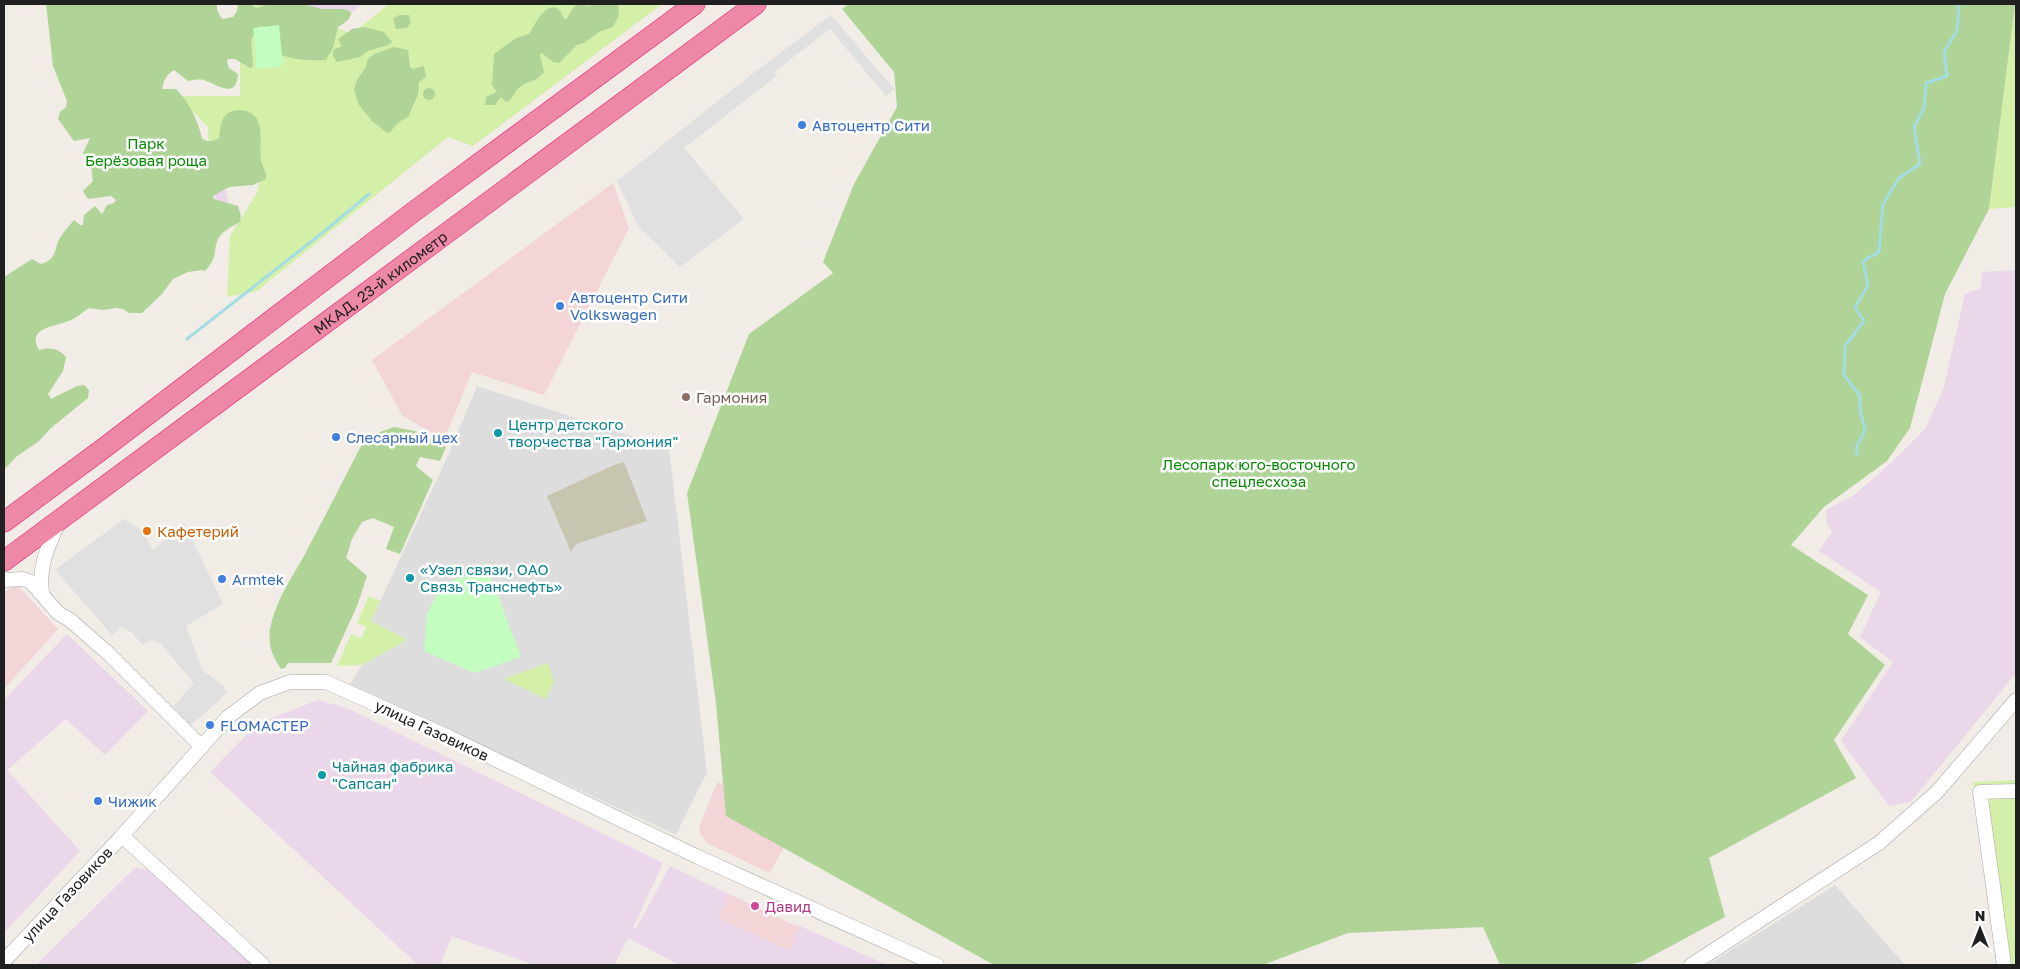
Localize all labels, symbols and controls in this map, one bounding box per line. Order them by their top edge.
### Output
place label: Автоцентр Сити [812,116,930,134]
marker: Автоцентр Сити [796,119,808,131]
park label: Парк Берёзовая роща [85,134,207,169]
street label: МКАД, 23-й километр [310,227,450,338]
place label: Автоцентр Сити Volkswagen [570,288,688,323]
marker: Автоцентр Сити Volkswagen [554,300,566,312]
place label: Гармония [696,388,767,406]
marker: Гармония [680,391,692,403]
place label: Центр детского творчества "Гармония" [508,415,678,450]
marker: Центр детского творчества "Гармония" [492,427,504,439]
place label: Слесарный цех [346,428,458,446]
marker: Слесарный цех [330,431,342,443]
park label: Лесопарк юго-восточного спецлесхоза [1163,455,1355,490]
place label: Кафетерий [157,522,239,540]
marker: Кафетерий [141,525,153,537]
place label: «Узел связи, ОАО Связь Транснефть» [420,560,562,595]
place label: Armtek [232,570,285,588]
marker: «Узел связи, ОАО Связь Транснефть» [404,572,416,584]
marker: Armtek [216,573,228,585]
street label: улица Газовиков [372,696,492,764]
place label: FLOМАСТЕР [220,716,309,734]
marker: FLOМАСТЕР [204,719,216,731]
place label: Чайная фабрика "Сапсан" [332,757,453,792]
marker: Чайная фабрика "Сапсан" [316,769,328,781]
place label: Чижик [108,792,157,810]
marker: Чижик [92,795,104,807]
street label: улица Газовиков [18,843,116,945]
place label: Давид [765,897,811,915]
marker: Давид [749,900,761,912]
north arrow [1955,904,2005,954]
text: N [1975,907,1985,924]

